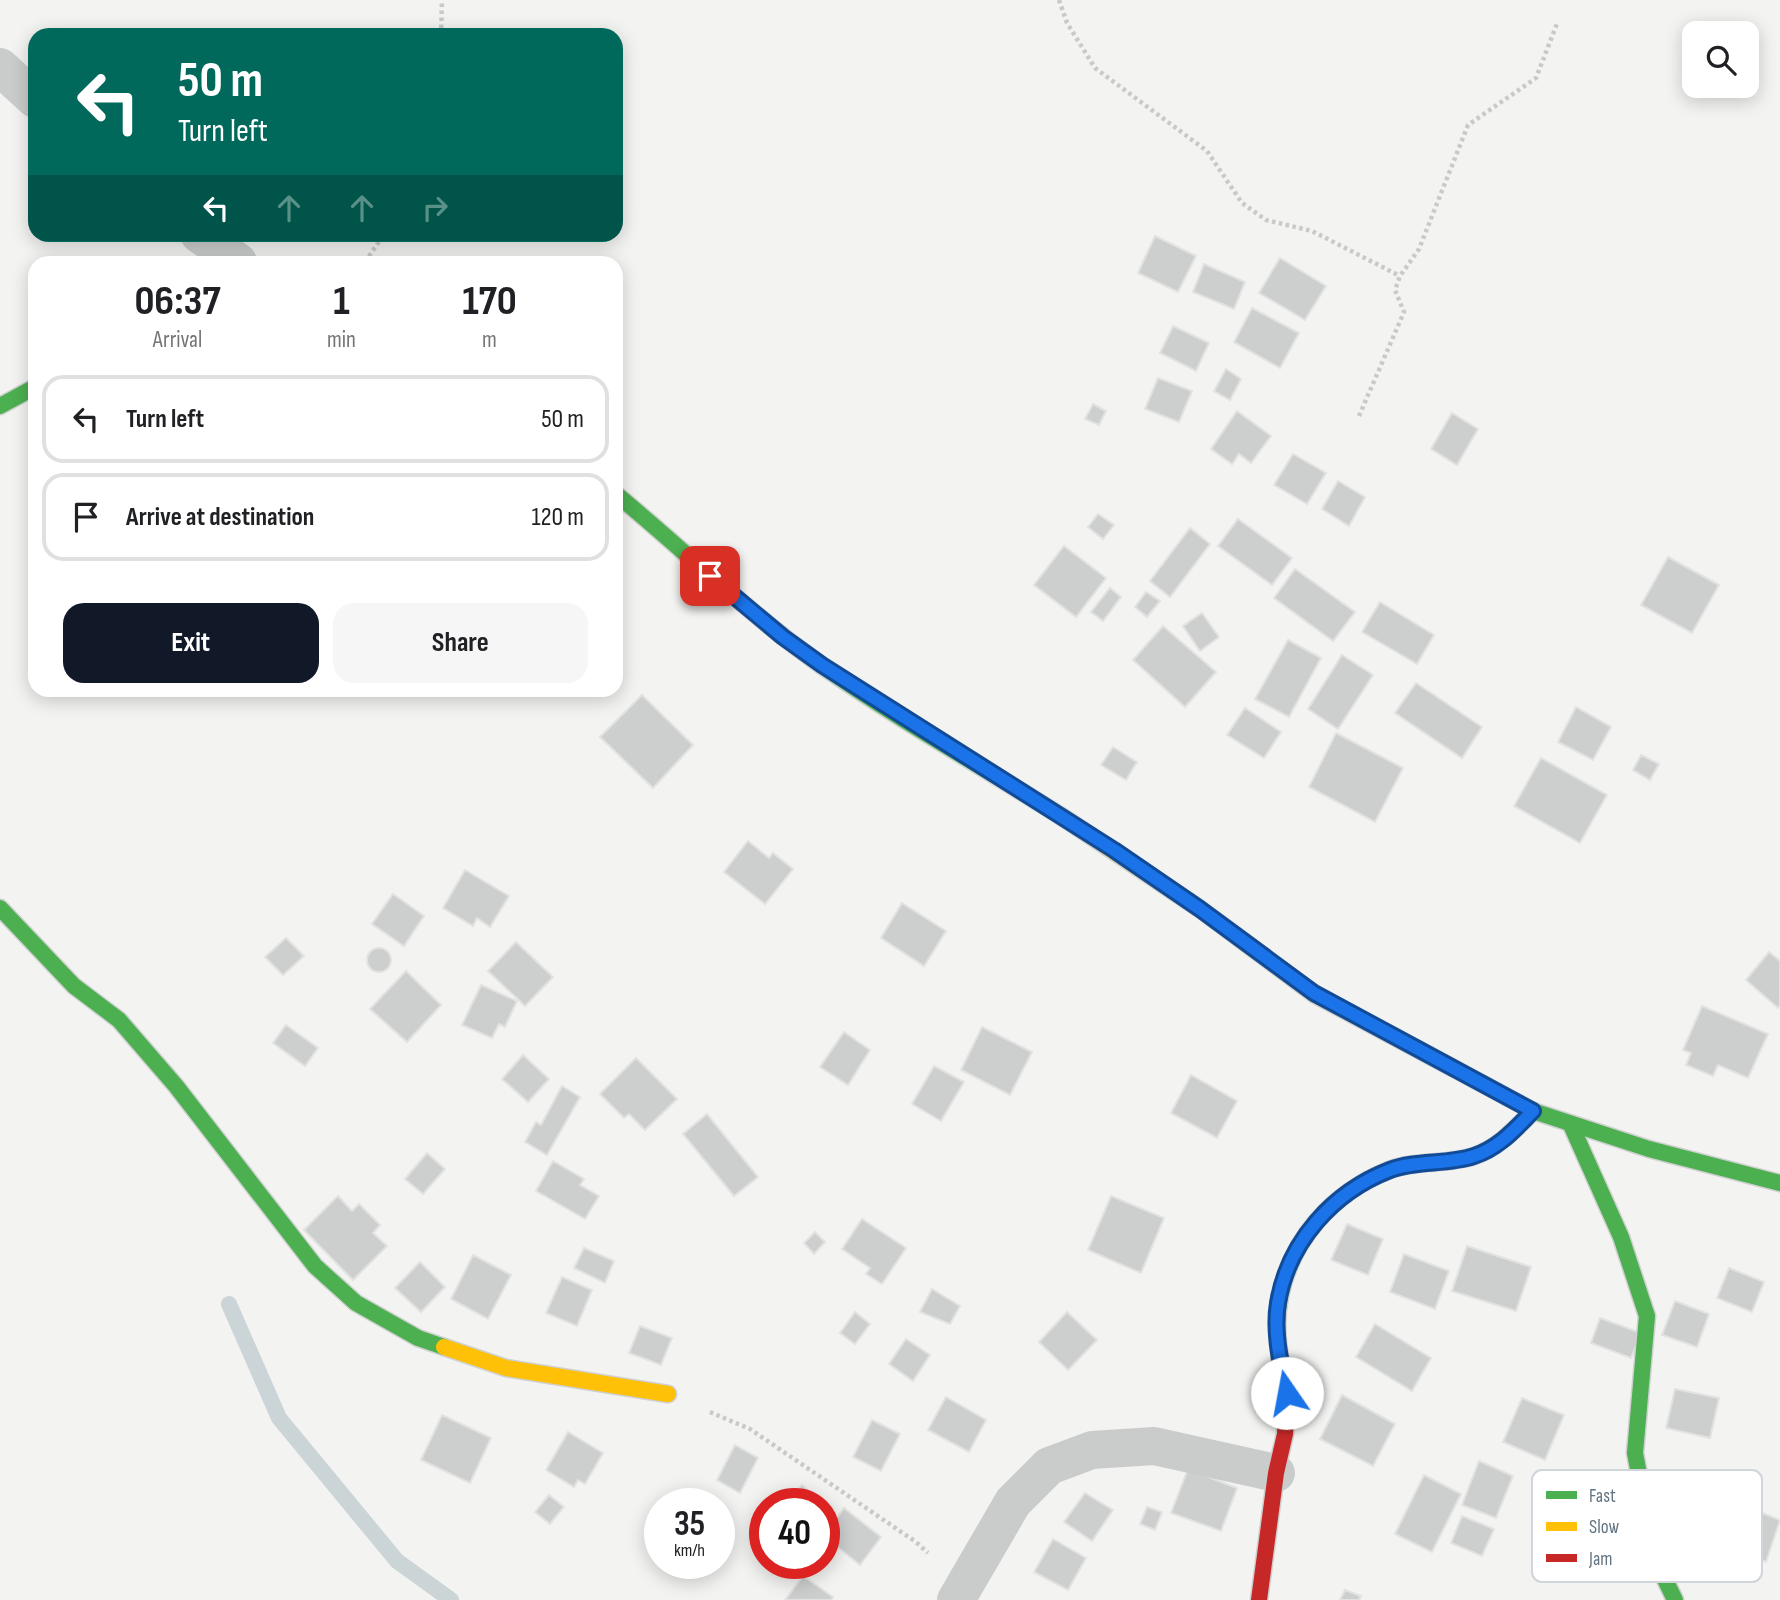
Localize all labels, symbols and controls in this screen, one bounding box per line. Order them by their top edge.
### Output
map controls [1682,21,1759,98]
button: search [1682,21,1759,98]
text: 50 m [178,52,263,111]
icon: left [63,56,154,147]
text: Turn left [178,112,268,151]
icon: left [197,189,235,227]
icon: ahead [270,189,308,227]
icon: ahead [343,189,381,227]
icon: right [416,189,454,227]
text: 06:37 [134,276,221,327]
text: 1 [333,276,350,327]
text: 170 [462,276,517,327]
text: Arrival [153,326,202,354]
text: min [327,326,356,354]
text: m [482,326,497,354]
icon: left [67,400,105,438]
text: Turn left [126,404,204,435]
text: 50 m [541,404,584,435]
icon: arrive [67,498,105,536]
text: Arrive at destination [126,502,314,533]
text: 120 m [531,502,584,533]
pin [680,546,740,606]
icon: arrive [691,557,729,595]
button: Exit [63,603,319,683]
button: Share [333,603,588,683]
position arrow [1250,1356,1324,1430]
legend [1532,1470,1762,1582]
text: Fast [1589,1485,1616,1508]
speed limit sign: 40 [749,1488,840,1579]
text: 35 [674,1503,705,1546]
text: Slow [1589,1516,1619,1539]
text: km/h [674,1540,705,1561]
text: Jam [1588,1548,1612,1571]

